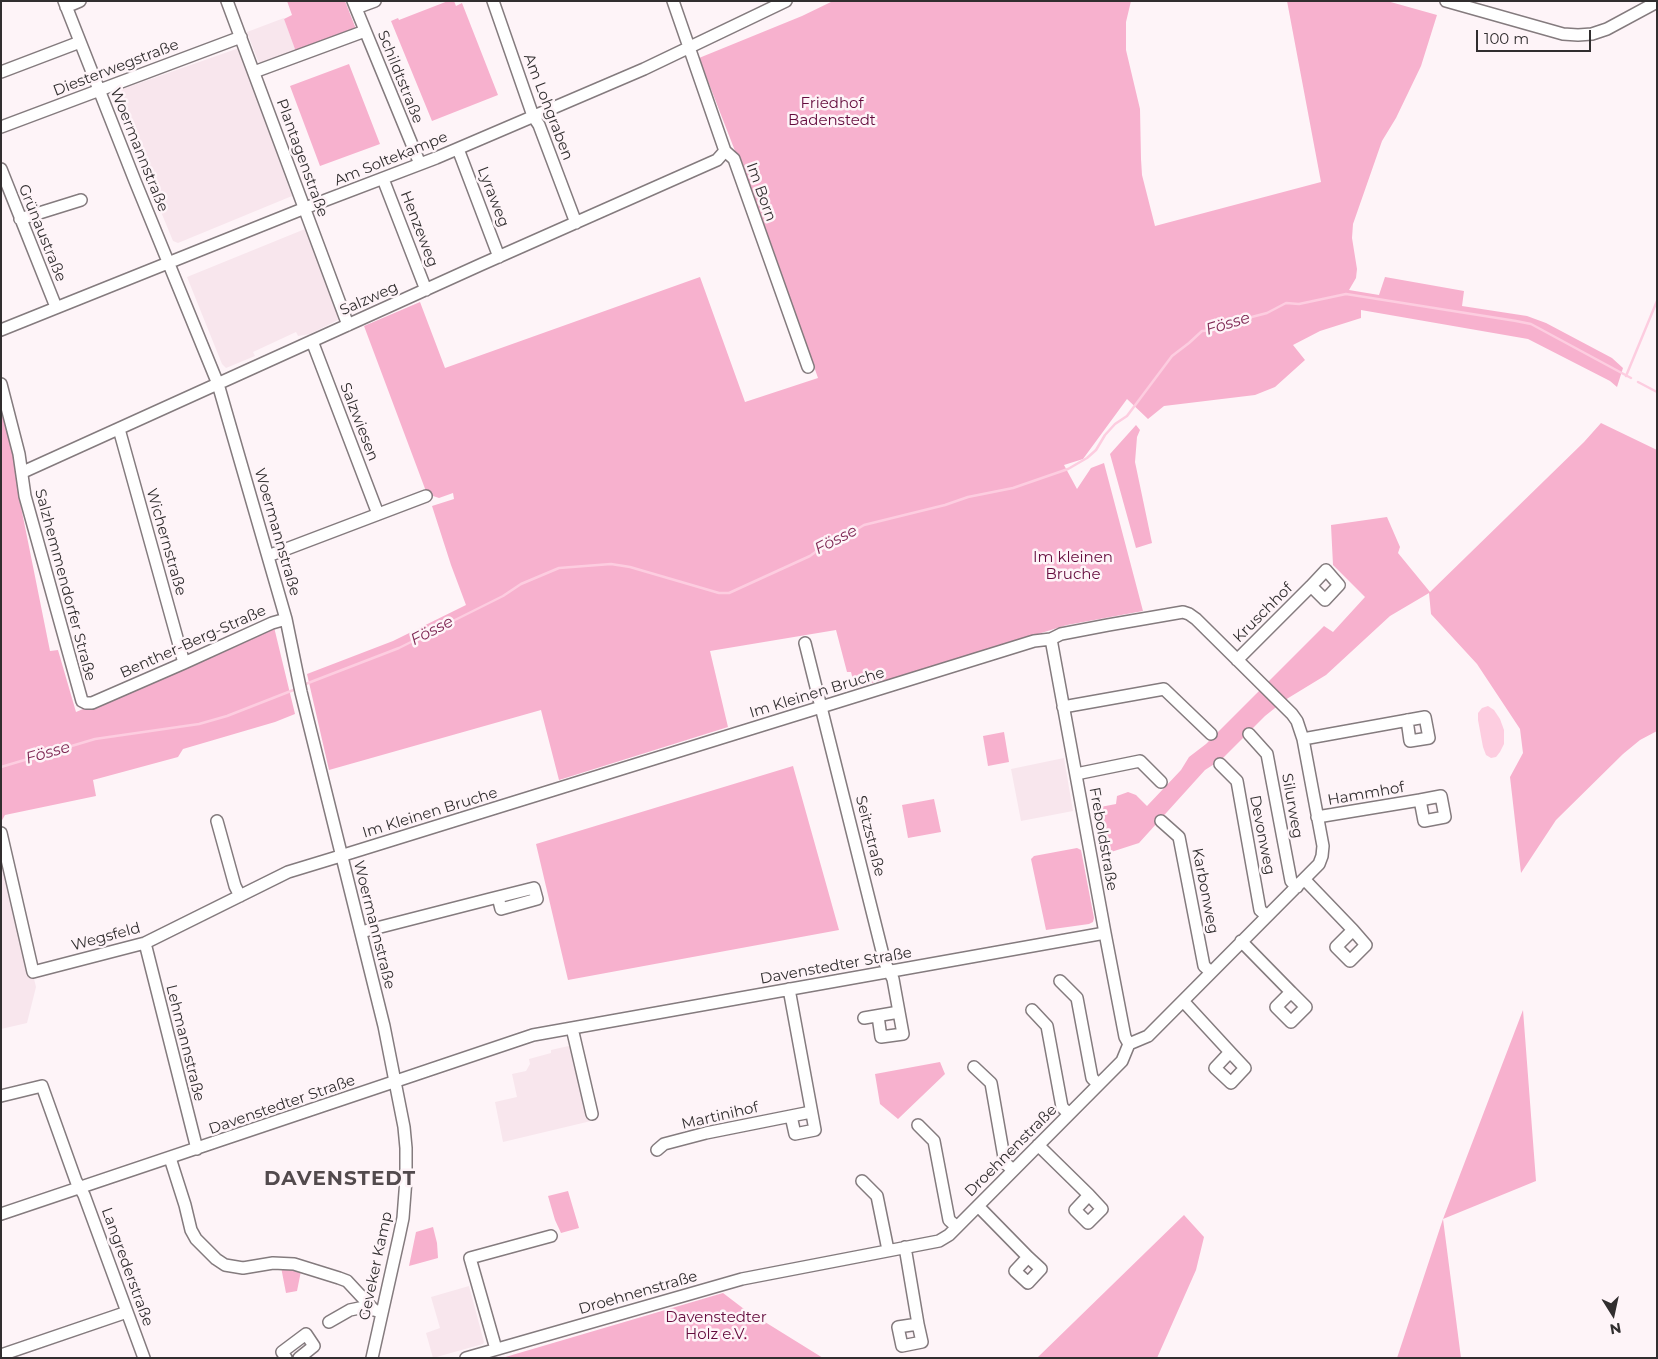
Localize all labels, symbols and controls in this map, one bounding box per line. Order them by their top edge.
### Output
scale bar [1478,20,1593,52]
street label: Schildtstraße [373,28,427,126]
text: 100 m [1484,29,1529,48]
street label: Diesterwegstraße [51,36,181,100]
street label: Am Lohgraben [519,51,577,163]
street label: Woermannstraße [106,85,172,215]
park label: Friedhof Badenstedt [788,95,876,130]
street label: Plantagenstraße [272,96,332,220]
street label: Am Soltekampe [332,128,450,190]
street label: Im Born [742,160,780,224]
street label: Lyraweg [473,164,513,230]
street label: Grünaustraße [14,182,70,284]
street label: Henzeweg [396,188,442,270]
street label: Salzweg [337,278,401,320]
water label: Fösse [1204,308,1252,340]
street label: Salzwiesen [336,380,382,464]
street label: Woermannstraße [250,466,304,598]
street label: Wichernstraße [142,486,190,598]
street label: Salzhemmendorfer Straße [31,487,99,683]
water label: Fösse [812,521,860,559]
park label: Im kleinen Bruche [1033,549,1113,584]
street label: Kruschhof [1229,579,1297,647]
street label: Benther-Berg-Straße [117,602,269,682]
water label: Fösse [408,612,456,650]
street label: Im Kleinen Bruche [747,664,887,722]
water label: Fösse [24,738,72,768]
street label: Silurweg [1277,772,1307,840]
street label: Hammhof [1326,778,1406,810]
street label: Im Kleinen Bruche [360,784,500,842]
street label: Freboldstraße [1085,786,1121,892]
street label: Seitzstraße [851,794,889,878]
street label: Devonweg [1245,794,1279,876]
street label: Karbonweg [1188,847,1222,935]
street label: Woermannstraße [349,859,399,991]
street label: Wegsfeld [70,919,142,955]
street label: Davenstedter Straße [759,944,913,988]
street label: Lehmannstraße [162,983,208,1103]
street label: Davenstedter Straße [206,1071,358,1139]
street label: Martinihof [680,1098,760,1134]
street label: Droehnenstraße [961,1101,1061,1201]
district label: DAVENSTEDT [263,1167,417,1191]
street label: Langrederstraße [97,1205,157,1329]
street label: Geveker Kamp [356,1210,396,1322]
street label: Droehnenstraße [576,1267,700,1319]
north arrow [1588,1289,1638,1339]
park label: Davenstedter Holz e.V. [665,1309,767,1344]
text: N [1608,1319,1623,1339]

